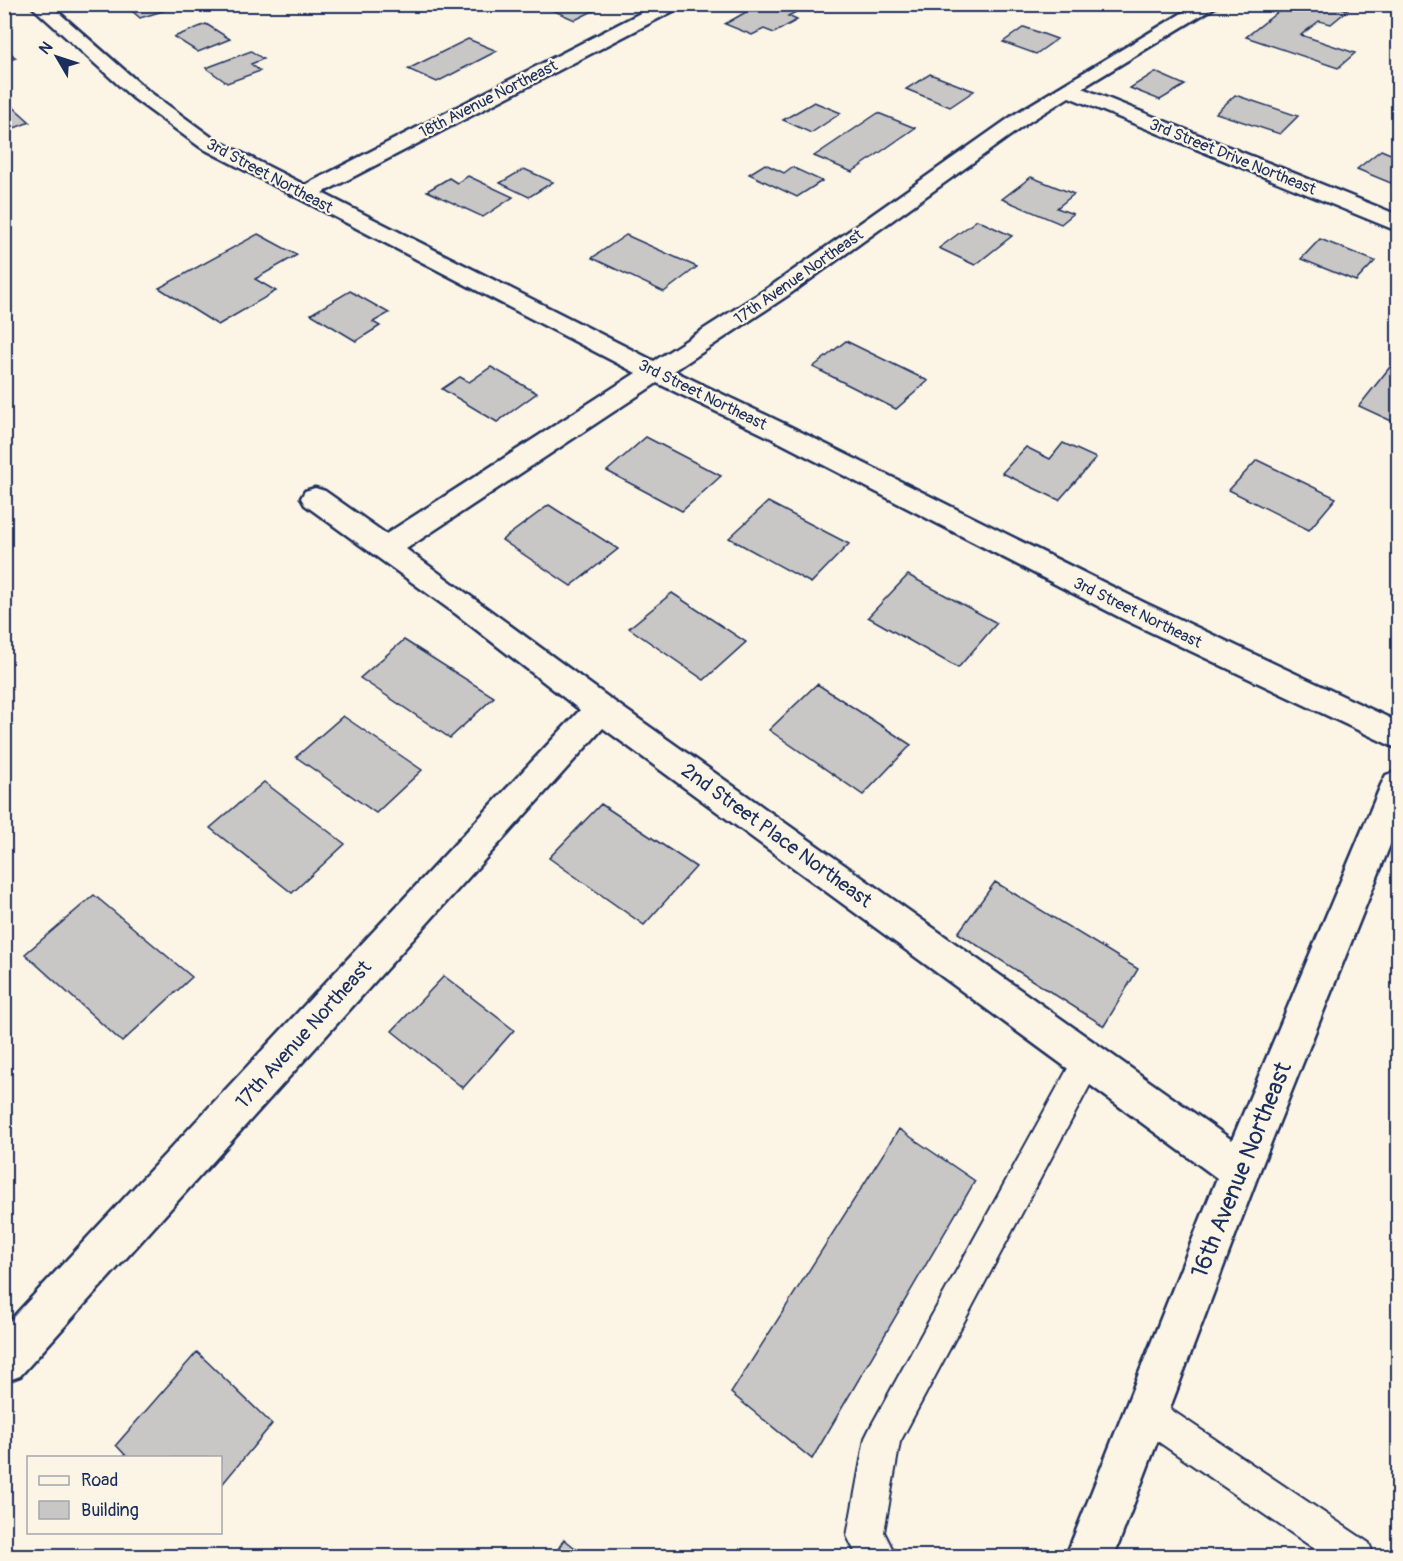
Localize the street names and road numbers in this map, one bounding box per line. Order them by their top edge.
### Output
street label: 18th Avenue Northeast [416,55,561,142]
street label: 3rd Street Drive Northeast [1146,114,1319,200]
street label: 3rd Street Northeast [203,134,337,218]
street label: 17th Avenue Northeast [730,224,867,329]
street label: 3rd Street Northeast [635,355,771,435]
street label: 3rd Street Northeast [1070,573,1206,653]
street label: 2nd Street Place Northeast [676,758,878,914]
street label: 17th Avenue Northeast [230,954,377,1114]
street label: 16th Avenue Northeast [1185,1058,1298,1282]

